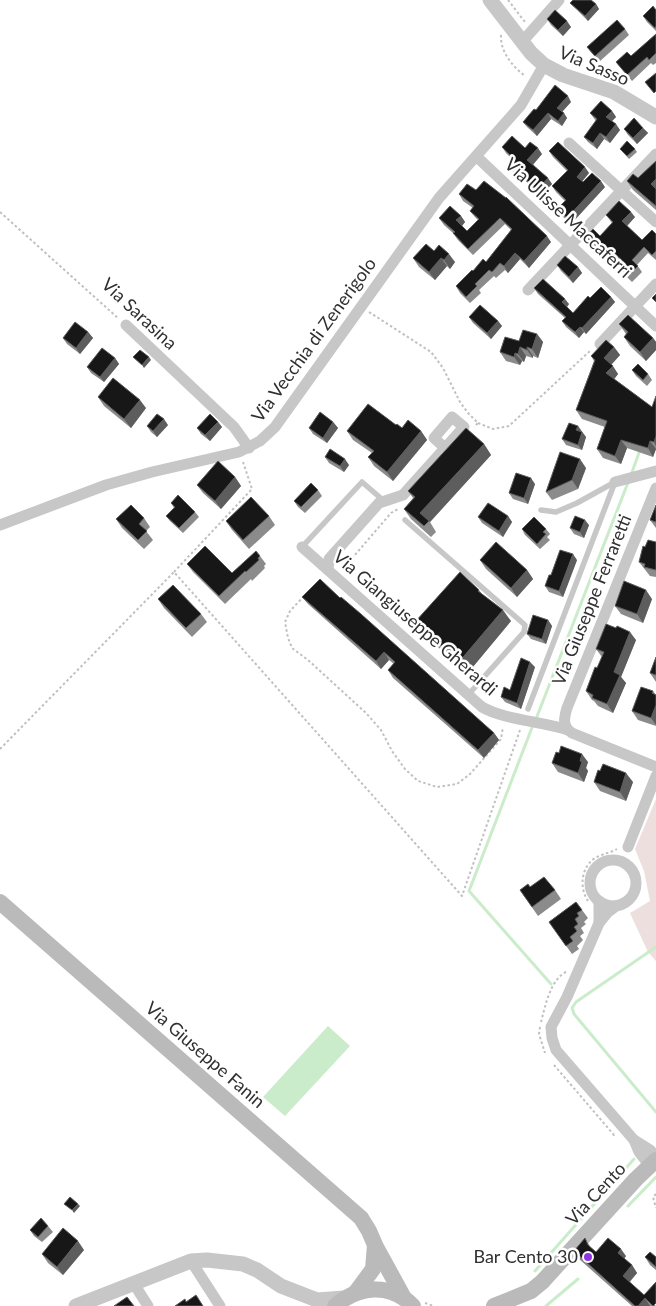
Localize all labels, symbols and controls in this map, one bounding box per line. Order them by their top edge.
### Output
street label: Via Sasso [556,40,633,90]
street label: Via Ulisse Maccaferri [501,153,637,282]
street label: Via Vecchia di Zenerigolo [246,253,380,426]
street label: Via Sarasina [97,273,182,354]
street label: Via Giuseppe Ferraretti [547,511,635,688]
street label: Via Giangiuseppe Gherardi [329,545,502,700]
street label: Via Giuseppe Fanin [141,996,270,1112]
street label: Via Cento [561,1157,630,1229]
place label: Bar Cento 30 [473,1245,578,1267]
marker: Bar Cento 30 [582,1251,594,1263]

